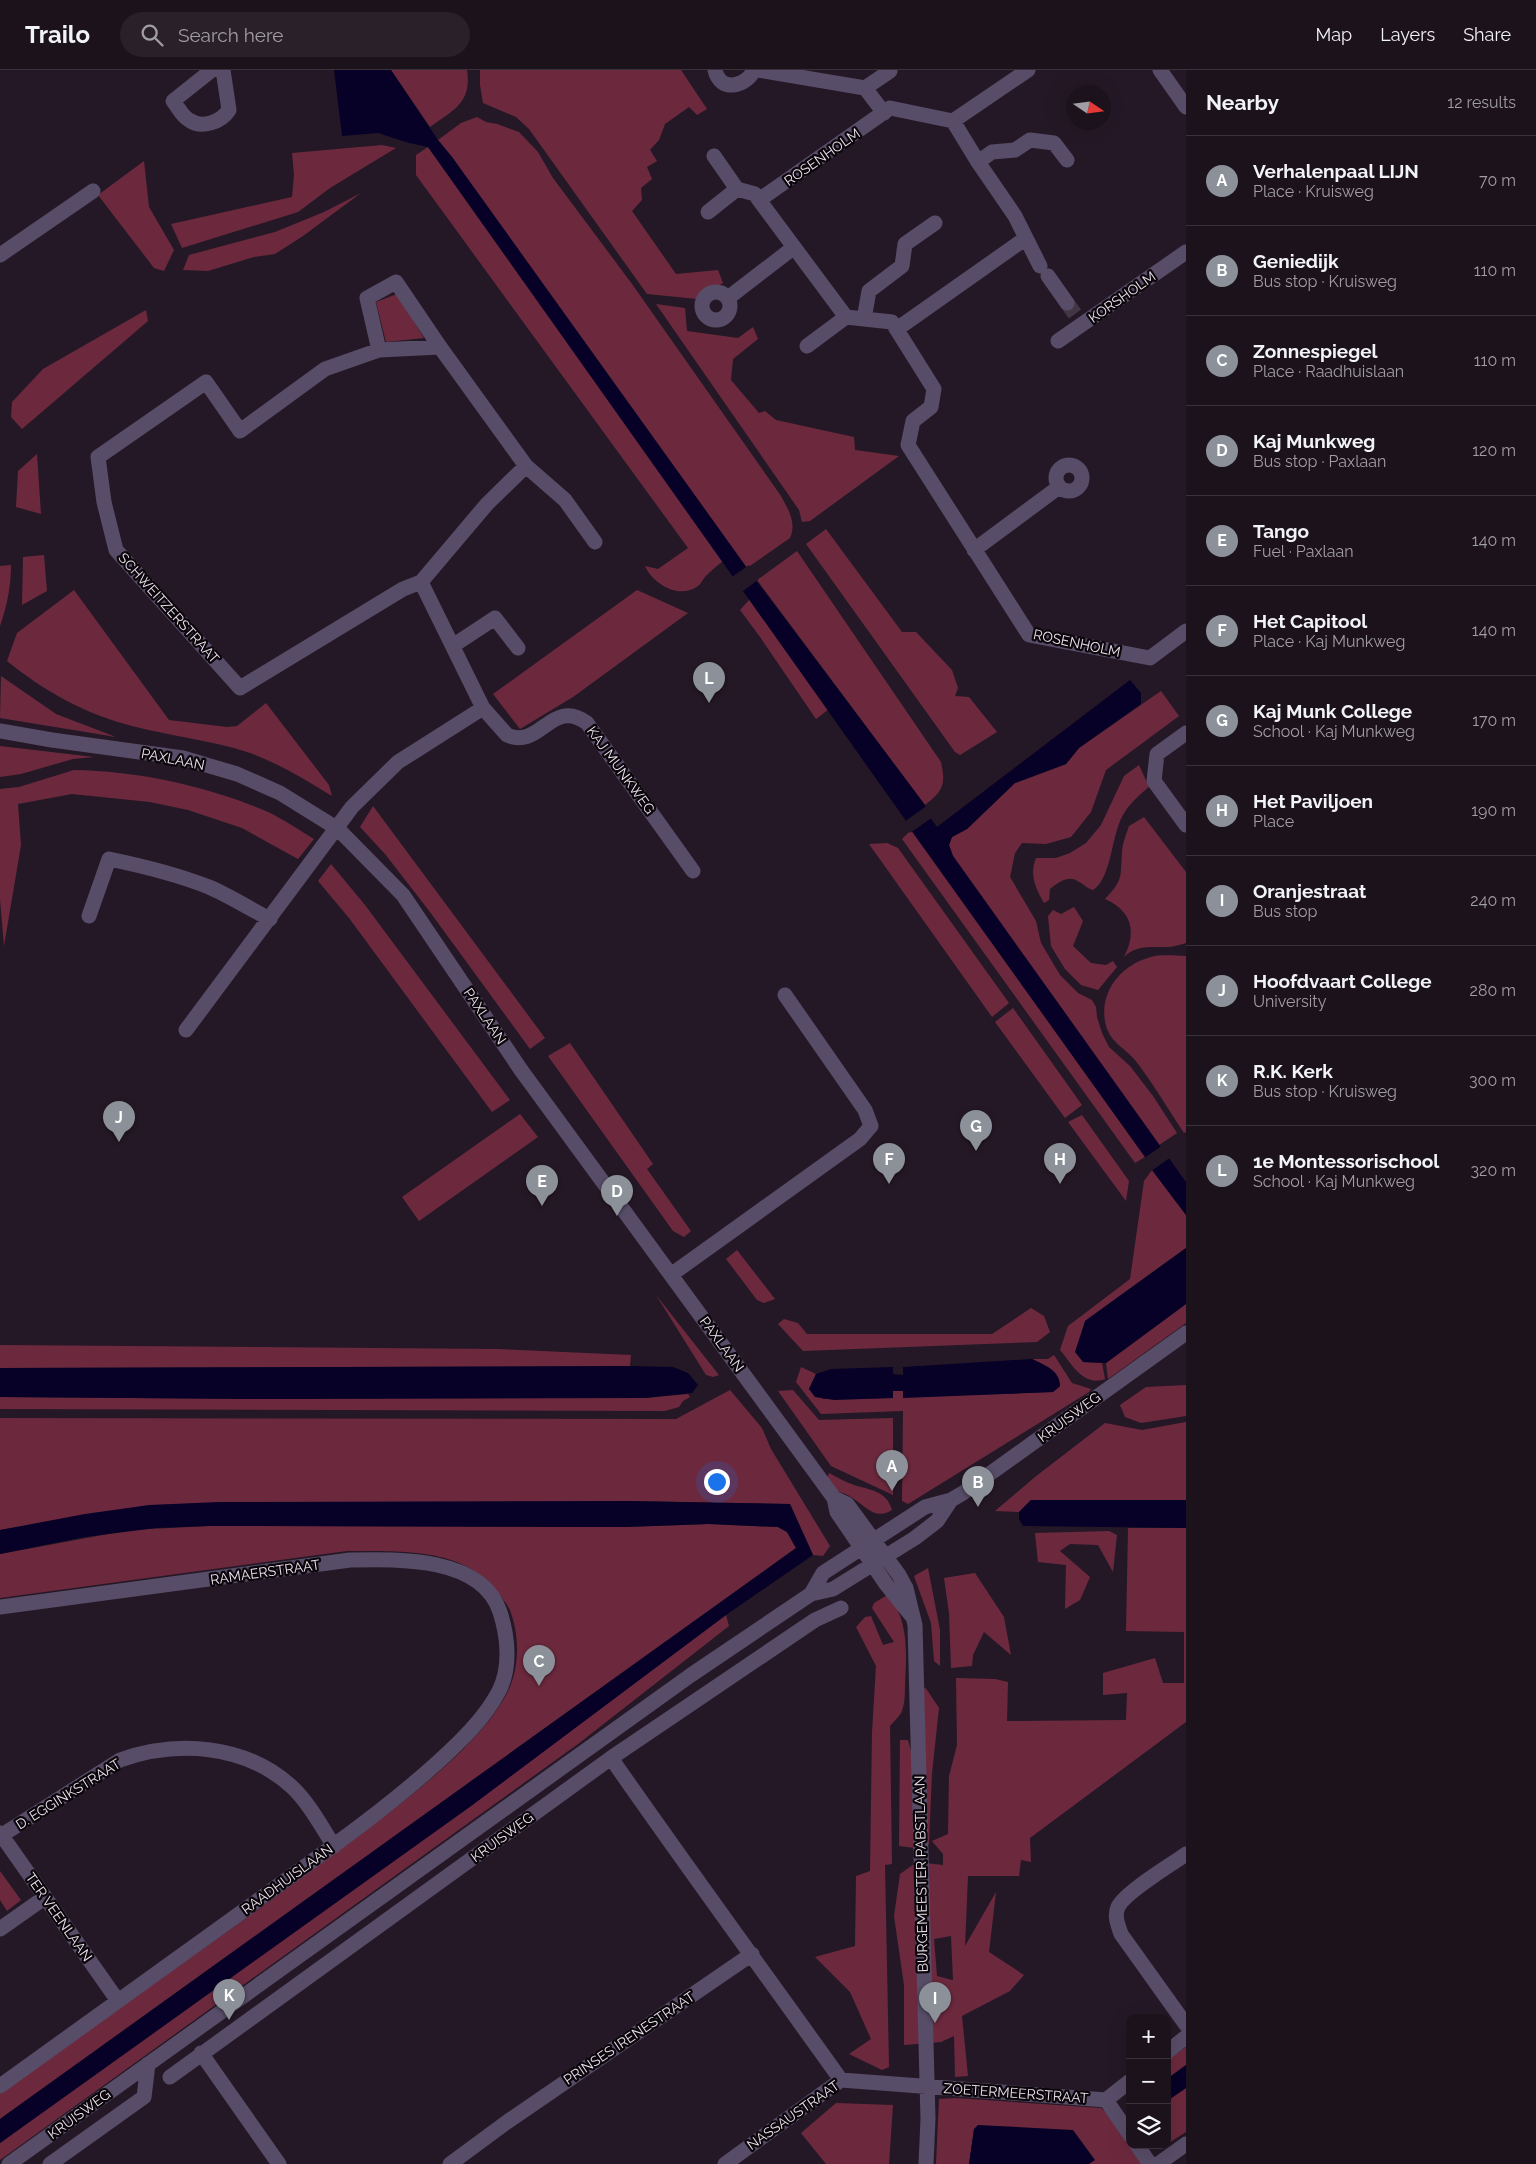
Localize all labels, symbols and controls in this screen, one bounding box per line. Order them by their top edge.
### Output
search box [120,12,470,57]
text: Trailo [25,20,90,49]
icon: search [138,21,166,49]
text: Search here [178,24,283,46]
text: Map [1316,24,1352,45]
text: Layers [1380,24,1435,45]
text: Share [1463,24,1511,45]
north arrow [1066,85,1111,130]
text: Nearby [1206,90,1279,115]
text: 12 results [1447,93,1516,112]
street label: ROSENHOLM [781,125,863,189]
text: Verhalenpaal LIJN [1253,160,1419,182]
text: A [1217,171,1227,190]
text: 70 m [1479,171,1516,190]
text: Place · Kruisweg [1253,182,1374,201]
text: Geniedijk [1253,250,1339,272]
text: B [1217,261,1227,280]
text: 110 m [1474,261,1516,280]
street label: KORSHOLM [1086,268,1158,326]
text: Bus stop · Kruisweg [1253,272,1397,291]
text: Zonnespiegel [1253,340,1378,362]
text: C [1217,351,1227,370]
text: 110 m [1474,351,1516,370]
text: Place · Raadhuislaan [1253,362,1404,381]
text: Kaj Munkweg [1253,430,1375,452]
text: D [1216,441,1228,460]
text: 120 m [1472,441,1516,460]
text: Bus stop · Paxlaan [1253,452,1386,471]
text: Tango [1253,520,1309,542]
text: E [1217,531,1227,550]
text: 140 m [1472,531,1516,550]
text: Fuel · Paxlaan [1253,542,1354,561]
street label: SCHWEITZERSTRAAT [115,550,223,667]
text: Het Capitool [1253,610,1367,632]
text: F [1217,621,1227,640]
text: 140 m [1472,621,1516,640]
street label: ROSENHOLM [1032,626,1122,660]
text: Place · Kaj Munkweg [1253,632,1405,651]
pin: L [693,662,725,703]
text: Kaj Munk College [1253,700,1412,722]
text: G [1216,711,1228,730]
text: 170 m [1472,711,1516,730]
text: School · Kaj Munkweg [1253,722,1415,741]
street label: KAJ MUNKWEG [584,723,658,817]
street label: PAXLAAN [140,745,206,773]
text: Het Paviljoen [1253,790,1373,812]
text: H [1216,801,1228,820]
text: 190 m [1471,801,1516,820]
text: Place [1253,812,1294,831]
text: Oranjestraat [1253,880,1366,902]
text: I [1220,891,1224,910]
text: 240 m [1470,891,1516,910]
text: Bus stop [1253,902,1317,921]
text: Hoofdvaart College [1253,970,1432,992]
text: J [1218,981,1226,1000]
text: 280 m [1470,981,1516,1000]
street label: PAXLAAN [460,985,510,1047]
text: University [1253,992,1326,1011]
text: R.K. Kerk [1253,1060,1333,1082]
text: K [1217,1071,1227,1090]
text: 300 m [1469,1071,1516,1090]
text: Bus stop · Kruisweg [1253,1082,1397,1101]
pin: J [103,1101,135,1142]
pin: G [960,1110,992,1151]
pin: F [873,1143,905,1184]
pin: H [1044,1143,1076,1184]
text: 1e Montessorischool [1253,1150,1439,1172]
text: L [1217,1161,1227,1180]
text: 320 m [1471,1161,1516,1180]
pin: E [526,1165,558,1206]
text: School · Kaj Munkweg [1253,1172,1415,1191]
pin: D [601,1175,633,1216]
street label: PAXLAAN [697,1313,747,1375]
street label: KRUISWEG [1035,1389,1103,1445]
pin: A [876,1450,908,1491]
pin: B [962,1466,994,1507]
your location [704,1469,730,1495]
street label: RAMAERSTRAAT [209,1556,321,1588]
pin: C [523,1645,555,1686]
street label: D. EGGINKSTRAAT [13,1755,124,1833]
street label: BURGEMEESTER PABSTLAAN [911,1775,931,1973]
street label: KRUISWEG [468,1809,536,1865]
street label: RAADHUISLAAN [238,1841,336,1917]
street label: TER VEENLAAN [22,1870,96,1964]
pin: K [213,1979,245,2020]
pin: I [919,1982,951,2023]
street label: PRINSES IRENESTRAAT [561,1988,698,2088]
map controls [1126,2014,1171,2149]
button: + [1126,2014,1171,2059]
button: − [1126,2059,1171,2104]
street label: NASSAUSTRAAT [744,2077,843,2153]
street label: ZOETERMEERSTRAAT [943,2080,1089,2106]
street label: KRUISWEG [45,2086,113,2142]
button: layers [1126,2104,1171,2149]

